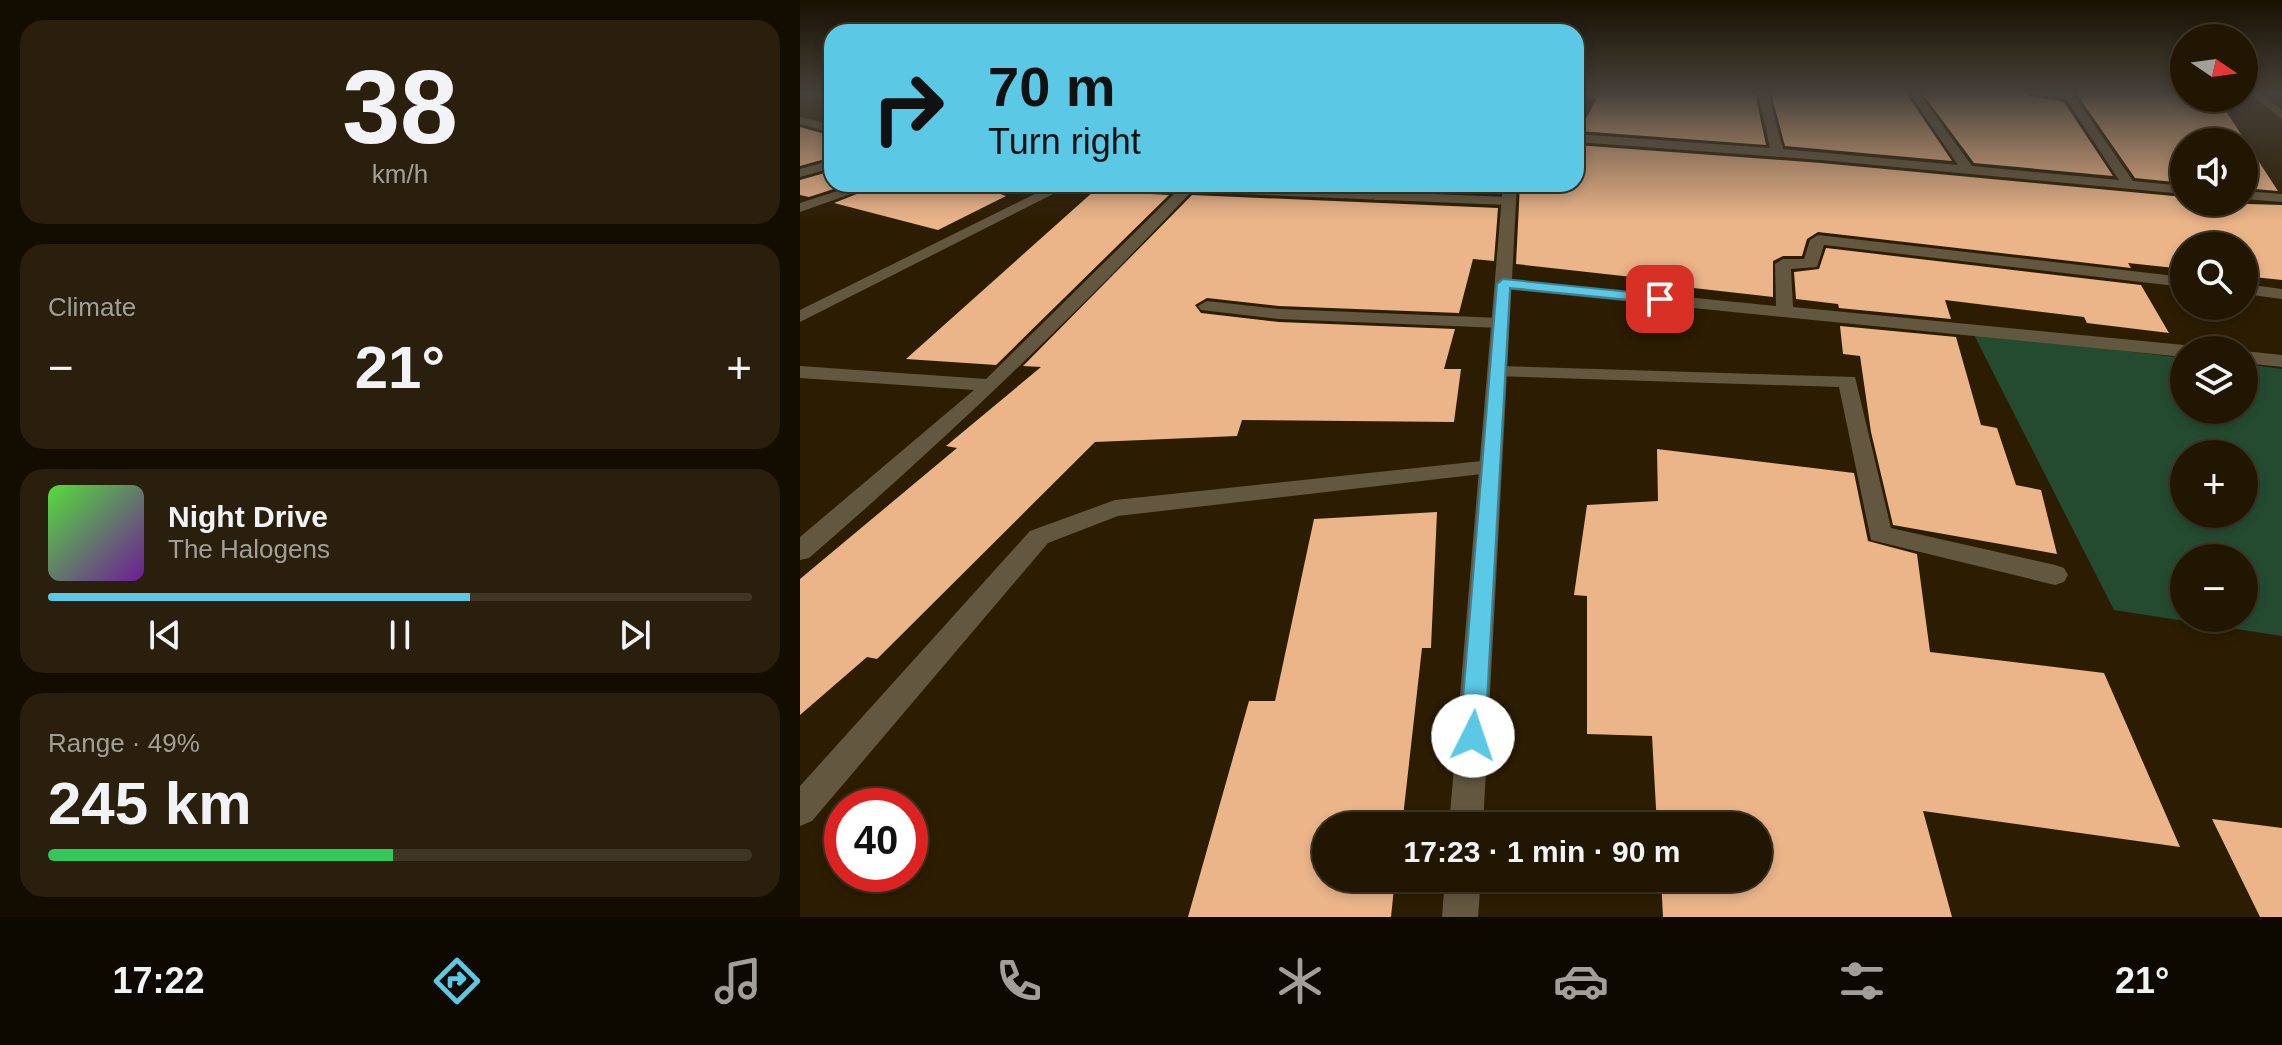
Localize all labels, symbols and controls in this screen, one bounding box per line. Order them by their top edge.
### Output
north arrow [2170,24,2258,112]
map controls [2170,24,2258,632]
text: 38 [342,49,458,165]
text: 70 m [988,55,1116,118]
icon: right [856,56,960,160]
text: Turn right [988,121,1141,162]
button: sound [2170,128,2258,216]
text: km/h [372,159,428,189]
button: search [2170,232,2258,320]
pin [1626,265,1694,333]
icon: arrive [1638,277,1682,321]
text: Climate [48,292,136,322]
text: 21° [355,334,445,401]
button: layers [2170,336,2258,424]
text: − [48,343,74,392]
text: + [726,343,752,392]
button: + [2170,440,2258,528]
text: Night Drive [168,500,328,533]
text: The Halogens [168,534,330,564]
button: − [2170,544,2258,632]
icon: previous [143,613,187,657]
icon: pause [378,613,422,657]
icon: next [613,613,657,657]
position arrow [1431,694,1515,778]
text: Range · 49% [48,728,200,758]
text: 245 km [48,770,252,837]
speed limit sign: 40 [824,788,928,892]
text: 17:23 · 1 min · 90 m [1404,835,1680,868]
icon: directions [429,953,485,1009]
icon: music [710,953,766,1009]
icon: phone [991,953,1047,1009]
icon: climate [1272,953,1328,1009]
icon: car [1553,953,1609,1009]
icon: filters [1834,953,1890,1009]
text: 17:22 [112,960,205,1001]
text: 21° [2115,960,2169,1001]

